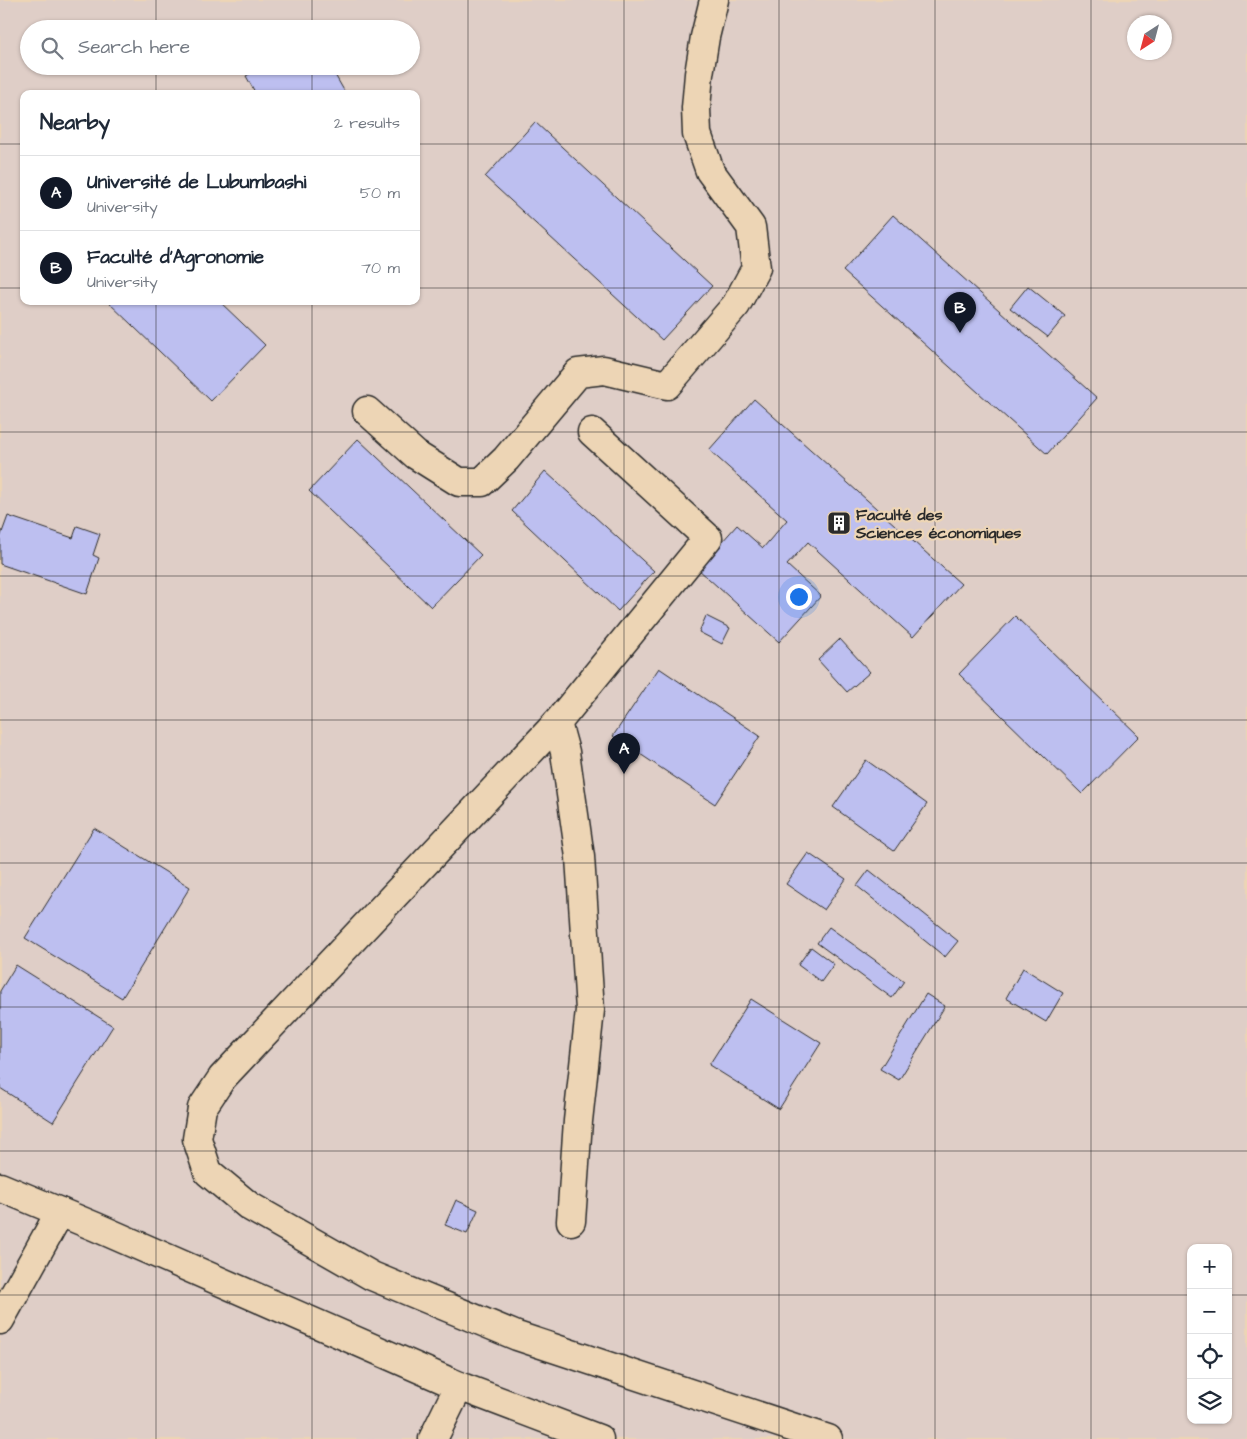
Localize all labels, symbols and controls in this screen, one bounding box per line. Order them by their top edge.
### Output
north arrow [1127,15,1172,60]
search box [20,20,420,75]
icon: search [38,34,66,62]
text: Search here [78,34,190,61]
text: Nearby [40,108,110,137]
text: 2 results [334,112,400,134]
text: Université de Lubumbashi [87,169,306,196]
text: A [51,182,61,204]
text: 50 m [360,182,400,204]
text: University [87,196,158,218]
text: Faculté d'Agronomie [87,244,264,271]
text: B [50,257,62,279]
text: 70 m [361,257,400,279]
text: University [87,271,158,293]
pin: B [944,292,976,333]
place label: Faculté des Sciences économiques [855,504,1021,544]
building icon: Faculté des Sciences économiques [826,510,852,536]
your location [786,584,812,610]
pin: A [608,733,640,774]
map controls [1187,1244,1232,1424]
button: + [1187,1244,1232,1289]
button: − [1187,1289,1232,1334]
button: locate [1187,1334,1232,1379]
button: layers [1187,1379,1232,1424]

